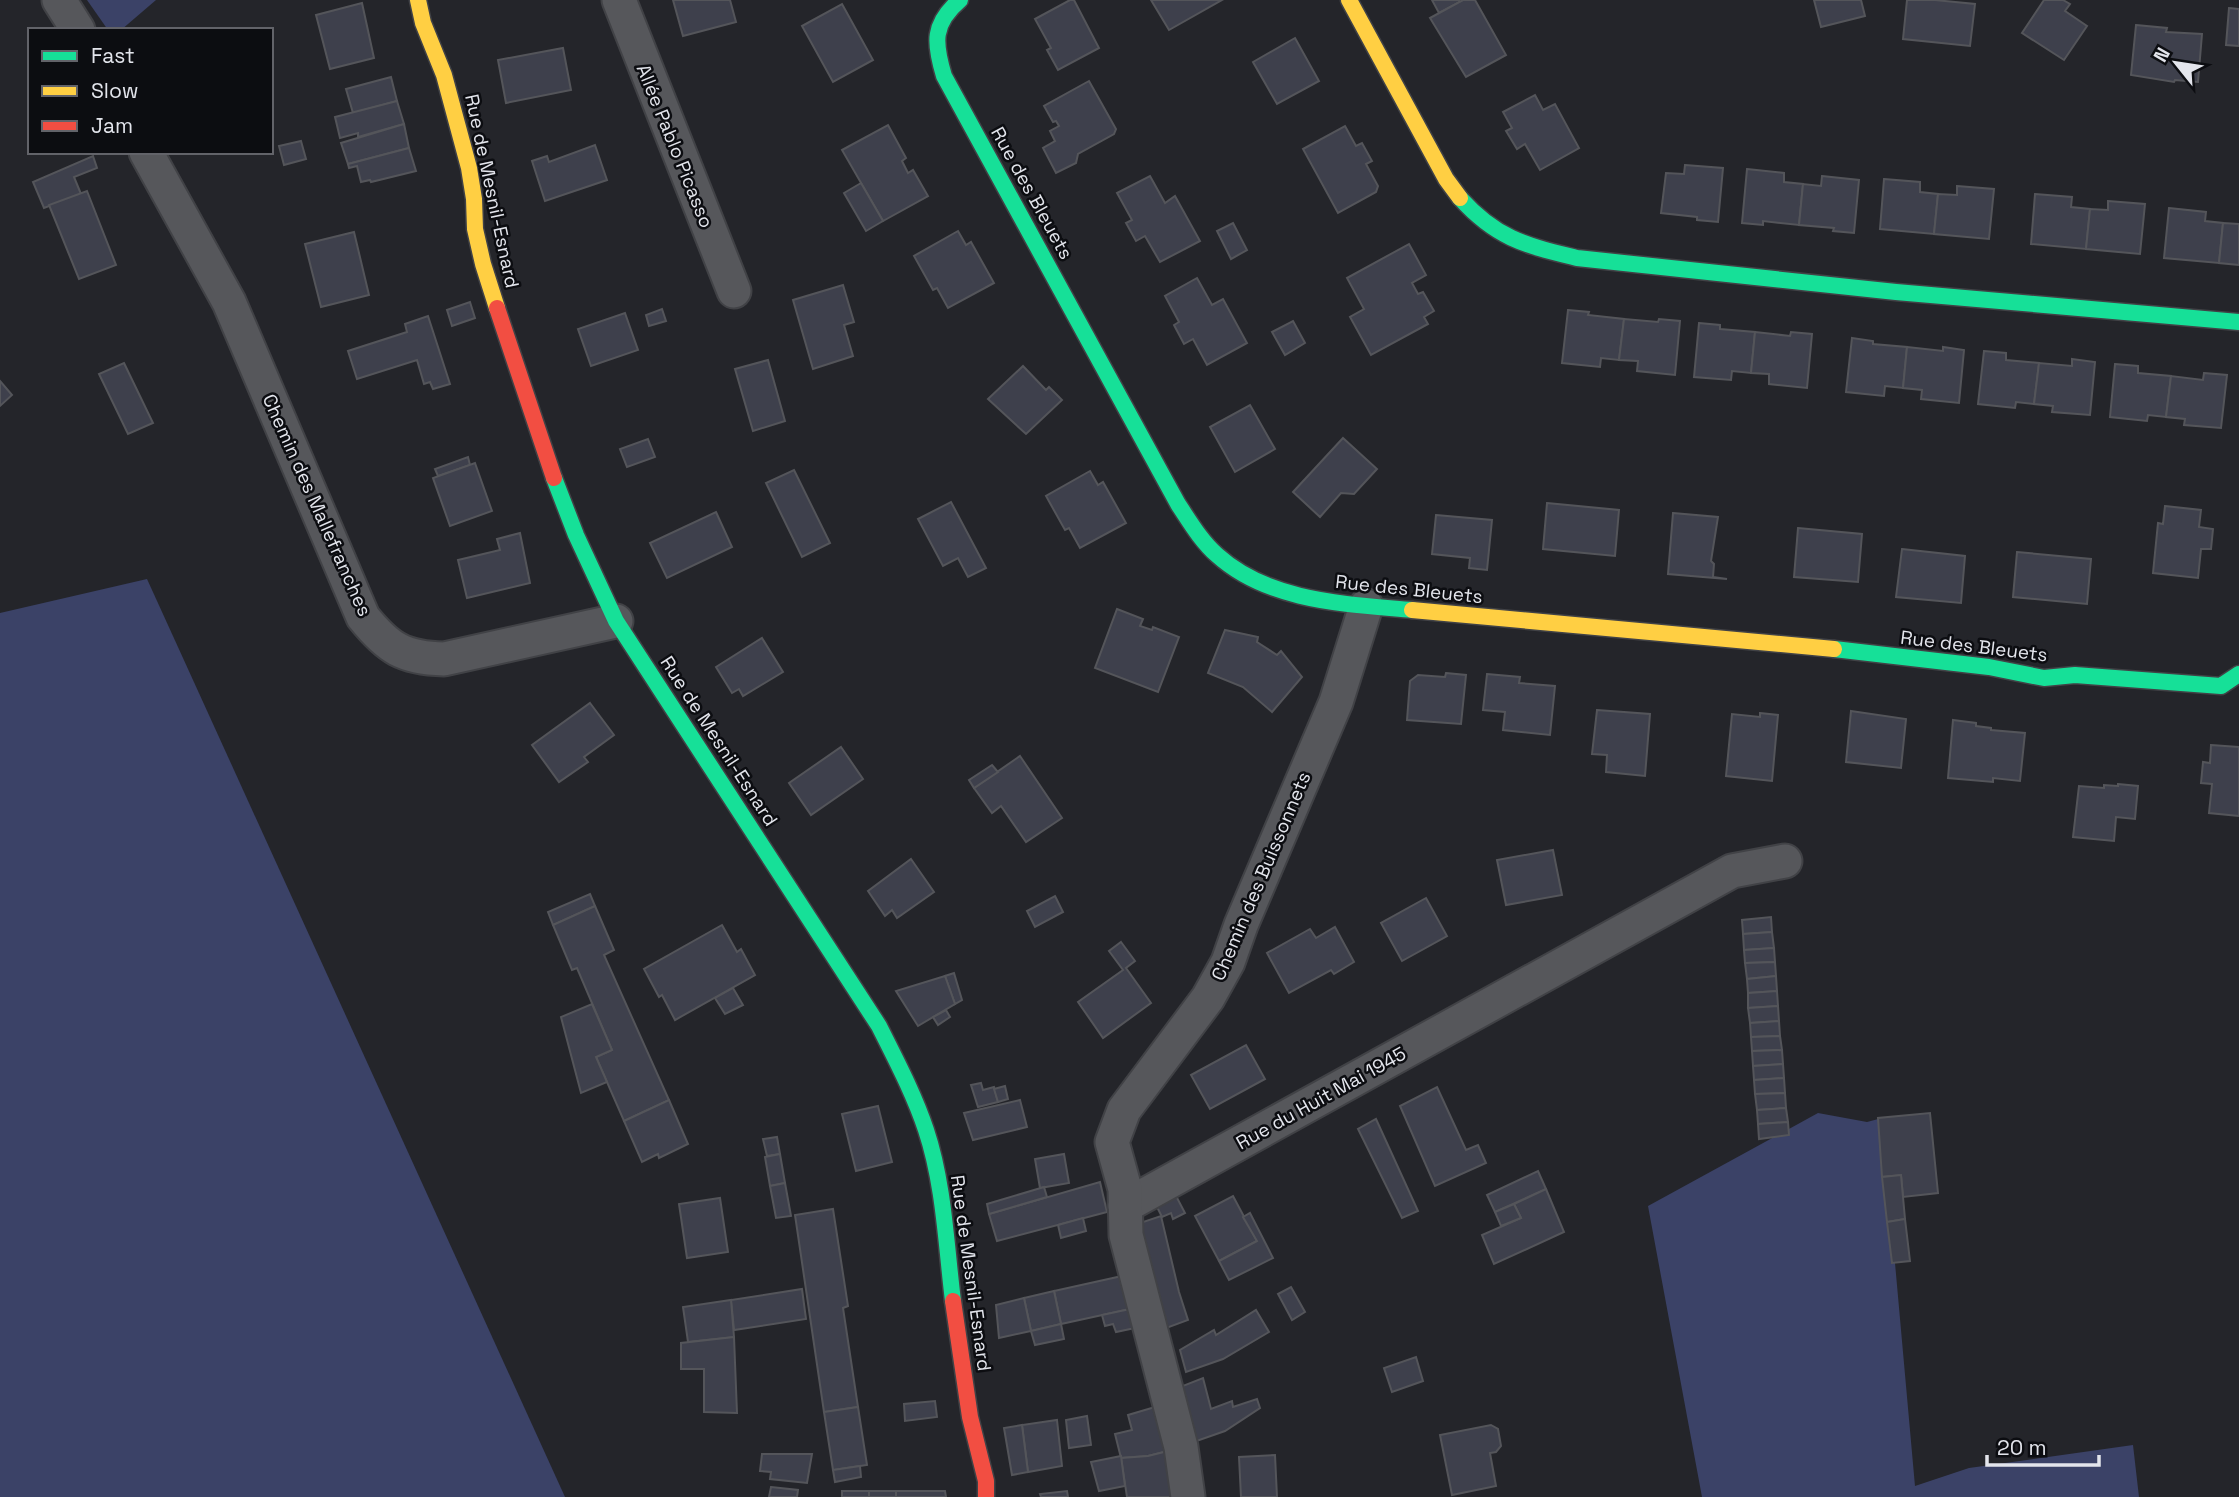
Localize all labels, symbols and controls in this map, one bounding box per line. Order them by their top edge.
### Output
legend [28,28,273,154]
north arrow [2141,28,2211,98]
text: Fast [91,42,135,69]
text: N [2148,43,2176,67]
street label: Allée Pablo Picasso [631,60,719,232]
text: Slow [91,77,139,104]
street label: Rue de Mesnil-Esnard [459,92,525,290]
text: Jam [91,112,133,139]
street label: Rue des Bleuets [985,122,1079,264]
street label: Chemin des Mallefranches [257,390,377,620]
street label: Rue des Bleuets [1334,569,1484,609]
street label: Rue des Bleuets [1899,625,2049,667]
street label: Rue de Mesnil-Esnard [655,651,783,831]
street label: Chemin des Buissonnets [1206,768,1316,984]
street label: Rue du Huit Mai 1945 [1232,1041,1410,1155]
street label: Rue de Mesnil-Esnard [945,1173,997,1373]
scale bar [1987,1424,2099,1468]
text: 20 m [1997,1434,2047,1461]

